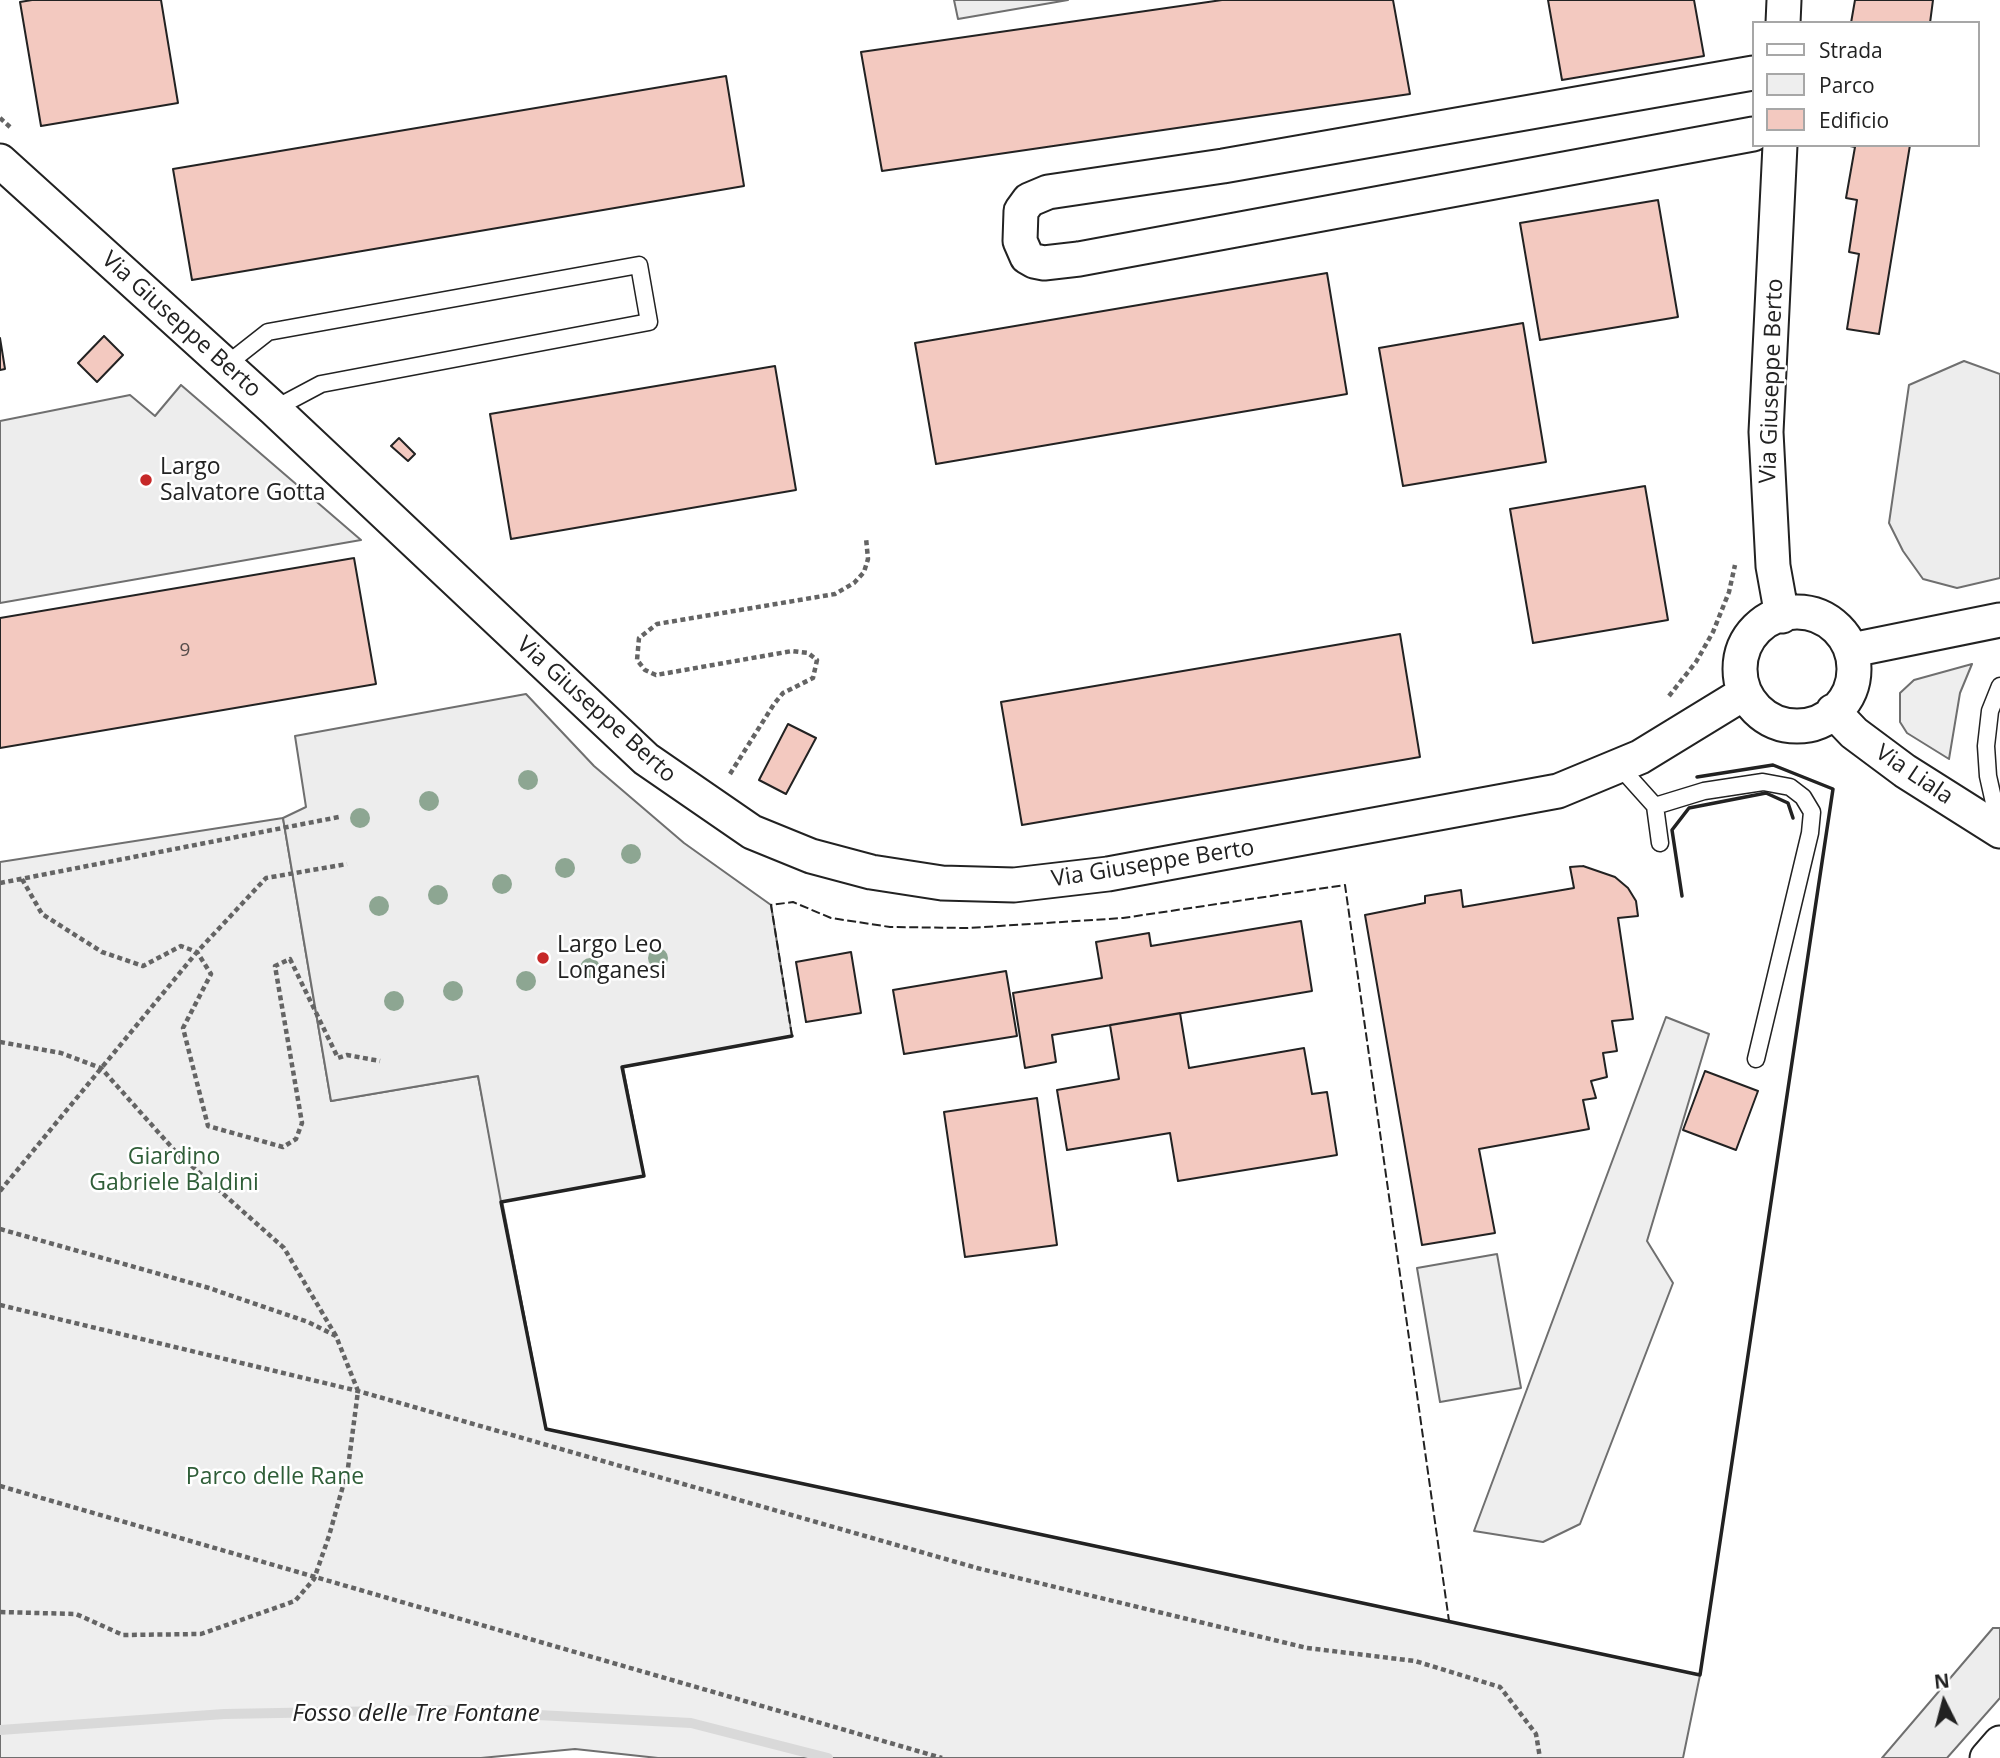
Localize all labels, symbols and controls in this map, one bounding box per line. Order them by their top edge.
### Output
legend [1752,21,1979,147]
text: Strada [1819,36,1883,64]
text: Parco [1819,71,1875,99]
text: Edificio [1819,106,1889,134]
street label: Via Giuseppe Berto [96,246,266,404]
street label: Via Giuseppe Berto [1755,278,1789,484]
place label: Largo Salvatore Gotta [160,453,326,507]
marker: Largo Salvatore Gotta [138,472,154,488]
street label: Via Giuseppe Berto [511,631,681,789]
house number: 9 [180,640,190,662]
street label: Via Liala [1870,739,1958,811]
street label: Via Giuseppe Berto [1050,834,1256,894]
place label: Largo Leo Longanesi [557,931,666,985]
marker: Largo Leo Longanesi [535,950,551,966]
park label: Giardino Gabriele Baldini [89,1143,259,1197]
park label: Parco delle Rane [186,1463,364,1491]
north arrow [1909,1667,1979,1737]
text: N [1933,1667,1951,1695]
water label: Fosso delle Tre Fontane [292,1700,540,1728]

